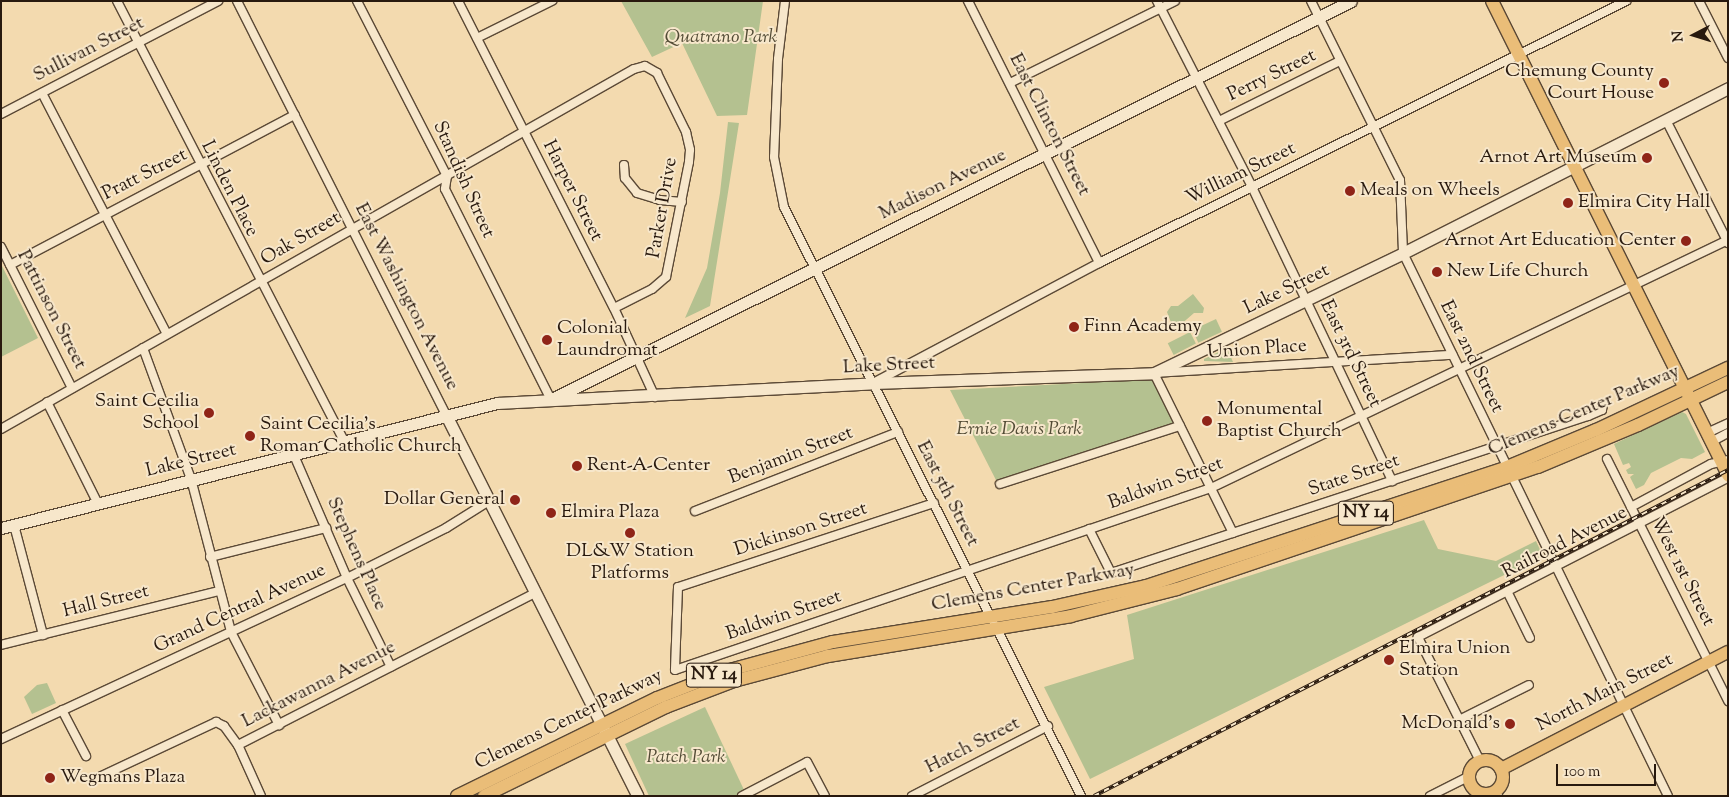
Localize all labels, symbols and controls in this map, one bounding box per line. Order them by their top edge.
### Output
north arrow [1669,10,1719,60]
street label: Sullivan Street [30,12,148,88]
park label: Quatrano Park [665,27,777,49]
text: N [1669,30,1690,43]
street label: Perry Street [1224,45,1320,107]
street label: East Clinton Street [1003,50,1095,200]
place label: Chemung County Court House [1505,61,1654,105]
marker: Chemung County Court House [1658,77,1670,89]
street label: Standish Street [427,118,499,242]
street label: Linden Place [195,137,263,241]
street label: Harper Street [537,137,607,245]
street label: William Street [1183,138,1299,210]
street label: Pratt Street [99,144,191,206]
street label: Madison Avenue [876,144,1010,226]
place label: Arnot Art Museum [1479,147,1637,169]
marker: Arnot Art Museum [1641,152,1653,164]
street label: Parker Drive [643,156,683,260]
place label: Meals on Wheels [1360,180,1500,202]
marker: Meals on Wheels [1344,185,1356,197]
place label: Elmira City Hall [1578,192,1710,214]
marker: Elmira City Hall [1562,197,1574,209]
street label: East Washington Avenue [349,200,463,394]
street label: Oak Street [257,207,345,271]
place label: Arnot Art Education Center [1444,230,1676,252]
marker: Arnot Art Education Center [1680,235,1692,247]
street label: Pattinson Street [11,247,91,373]
street label: Lake Street [1241,260,1333,320]
place label: New Life Church [1447,261,1589,283]
marker: New Life Church [1431,266,1443,278]
street label: East 3rd Street [1314,297,1386,411]
street label: East 2nd Street [1434,297,1508,417]
place label: Finn Academy [1084,316,1202,338]
place label: Colonial Laundromat [557,318,658,362]
marker: Finn Academy [1068,321,1080,333]
marker: Colonial Laundromat [541,334,553,346]
street label: Union Place [1207,335,1307,365]
street label: Lake Street [842,352,936,380]
street label: Clemens Center Parkway [1485,360,1683,462]
place label: Saint Cecilia School [95,391,199,435]
place label: Monumental Baptist Church [1217,399,1342,443]
marker: Saint Cecilia School [203,407,215,419]
place label: Saint Cecilia's Roman Catholic Church [260,414,462,458]
marker: Monumental Baptist Church [1201,415,1213,427]
park label: Ernie Davis Park [956,419,1082,441]
street label: Benjamin Street [726,422,856,490]
marker: Saint Cecilia's Roman Catholic Church [244,430,256,442]
street label: East 5th Street [911,437,983,551]
street label: Lake Street [144,439,238,483]
street label: State Street [1305,450,1403,502]
street label: Baldwin Street [1106,453,1226,515]
place label: Rent-A-Center [587,455,710,477]
marker: Rent-A-Center [571,460,583,472]
place label: Dollar General [384,489,505,511]
street label: Stephens Place [321,494,391,614]
marker: Dollar General [509,494,521,506]
street label: Dickinson Street [732,498,870,562]
road number: NY 14 [1337,498,1395,528]
place label: Elmira Plaza [561,502,659,524]
street label: Railroad Avenue [1499,502,1631,584]
marker: Elmira Plaza [545,507,557,519]
street label: West 1st Street [1645,514,1719,630]
marker: DL&W Station Platforms [624,527,636,539]
place label: DL&W Station Platforms [566,541,694,585]
street label: Grand Central Avenue [150,559,330,659]
street label: Clemens Center Parkway [930,559,1136,617]
street label: Hall Street [61,580,151,624]
street label: Baldwin Street [723,586,845,646]
street label: Lackawanna Avenue [239,636,399,734]
place label: Elmira Union Station [1399,638,1510,682]
street label: North Main Street [1533,649,1677,737]
marker: Elmira Union Station [1383,654,1395,666]
road number: NY 14 [685,660,743,690]
street label: Clemens Center Parkway [472,665,666,775]
street label: Hatch Street [922,712,1024,780]
place label: McDonald's [1401,713,1500,735]
marker: McDonald's [1504,718,1516,730]
park label: Patch Park [646,747,726,769]
scale bar [1559,754,1659,786]
text: 100 m [1564,762,1600,783]
place label: Wegmans Plaza [60,767,185,789]
marker: Wegmans Plaza [44,772,56,784]

